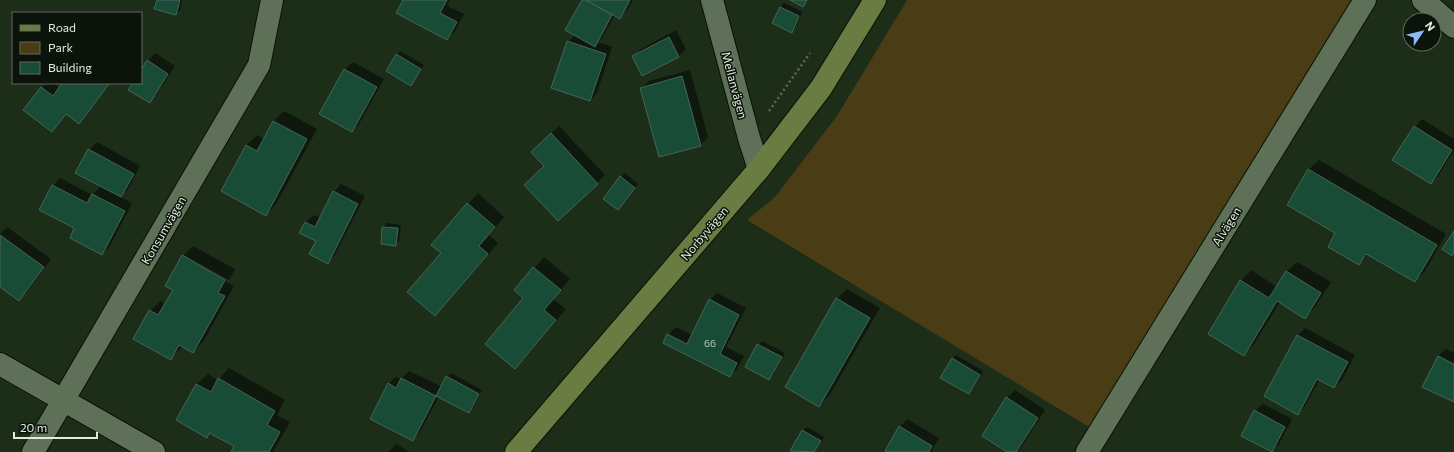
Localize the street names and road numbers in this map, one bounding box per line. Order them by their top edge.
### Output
street label: Mellanvägen [719,50,751,120]
street label: Konsumvägen [138,194,188,266]
street label: Norbyvägen [677,203,731,263]
street label: Alvägen [1209,204,1243,248]

